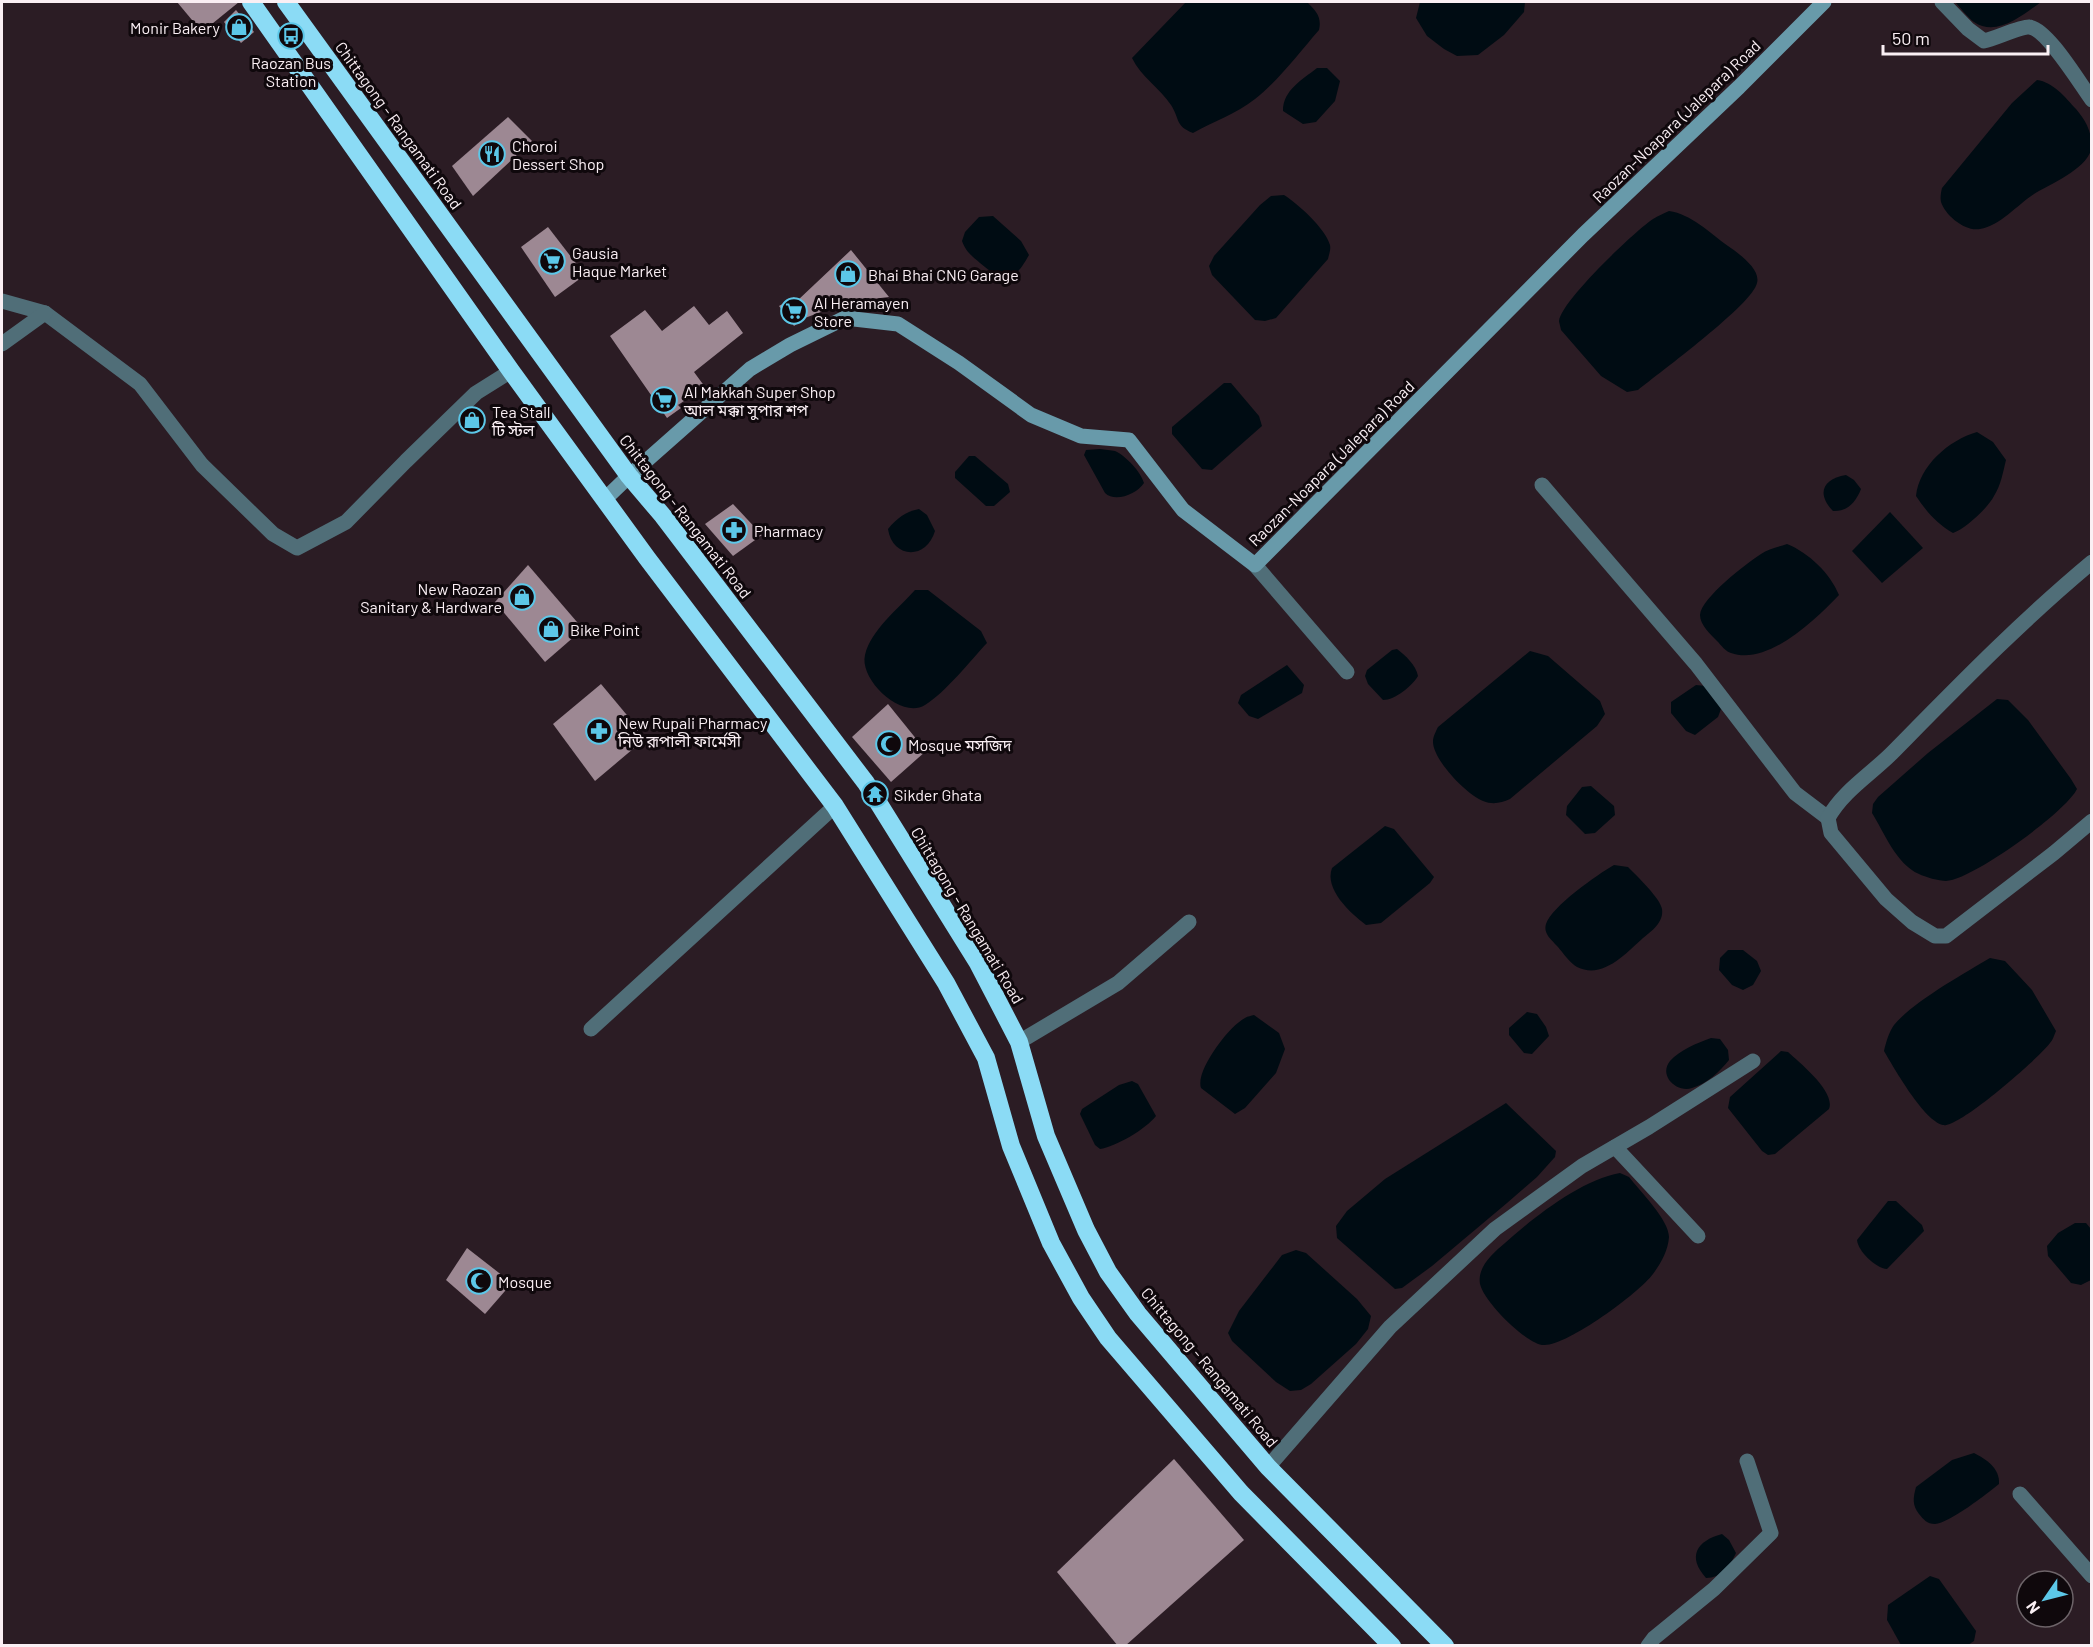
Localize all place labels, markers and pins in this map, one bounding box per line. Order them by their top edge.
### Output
shop icon: Monir Bakery [224,12,254,42]
place label: Monir Bakery [130,18,221,37]
bus stop icon: Raozan Bus Station [276,21,306,51]
place label: Raozan Bus Station [251,53,331,90]
place label: Choroi Dessert Shop [512,136,604,173]
restaurant icon: Choroi Dessert Shop [477,139,507,169]
place label: Gausia Haque Market [572,243,667,280]
supermarket icon: Gausia Haque Market [537,246,567,276]
shop icon: Bhai Bhai CNG Garage [833,259,863,289]
place label: Bhai Bhai CNG Garage [868,265,1019,284]
place label: Al Heramayen Store [814,293,909,330]
supermarket icon: Al Heramayen Store [779,296,809,326]
place label: Al Makkah Super Shop আল মক্কা সুপার শপ [683,382,836,420]
supermarket icon: Al Makkah Super Shop আল মক্কা সুপার শপ [649,385,679,415]
place label: Tea Stall টি স্টল [491,402,551,439]
shop icon: Tea Stall টি স্টল [457,405,487,435]
pharmacy icon: Pharmacy [719,515,749,545]
place label: Pharmacy [754,521,824,540]
place label: New Raozan Sanitary & Hardware [360,579,502,616]
shop icon: New Raozan Sanitary & Hardware [507,582,537,612]
shop icon: Bike Point [536,614,566,644]
place label: Bike Point [570,620,640,639]
place label: New Rupali Pharmacy নিউ রূপালী ফার্মেসী [617,713,768,750]
pharmacy icon: New Rupali Pharmacy নিউ রূপালী ফার্মেসী [584,716,614,746]
mosque icon: Mosque মসজিদ [874,729,904,759]
place label: Mosque মসজিদ [908,735,1013,754]
temple icon: Sikder Ghata [860,779,890,809]
place label: Sikder Ghata [894,785,982,804]
mosque icon: Mosque [464,1266,494,1296]
place label: Mosque [498,1272,552,1291]

